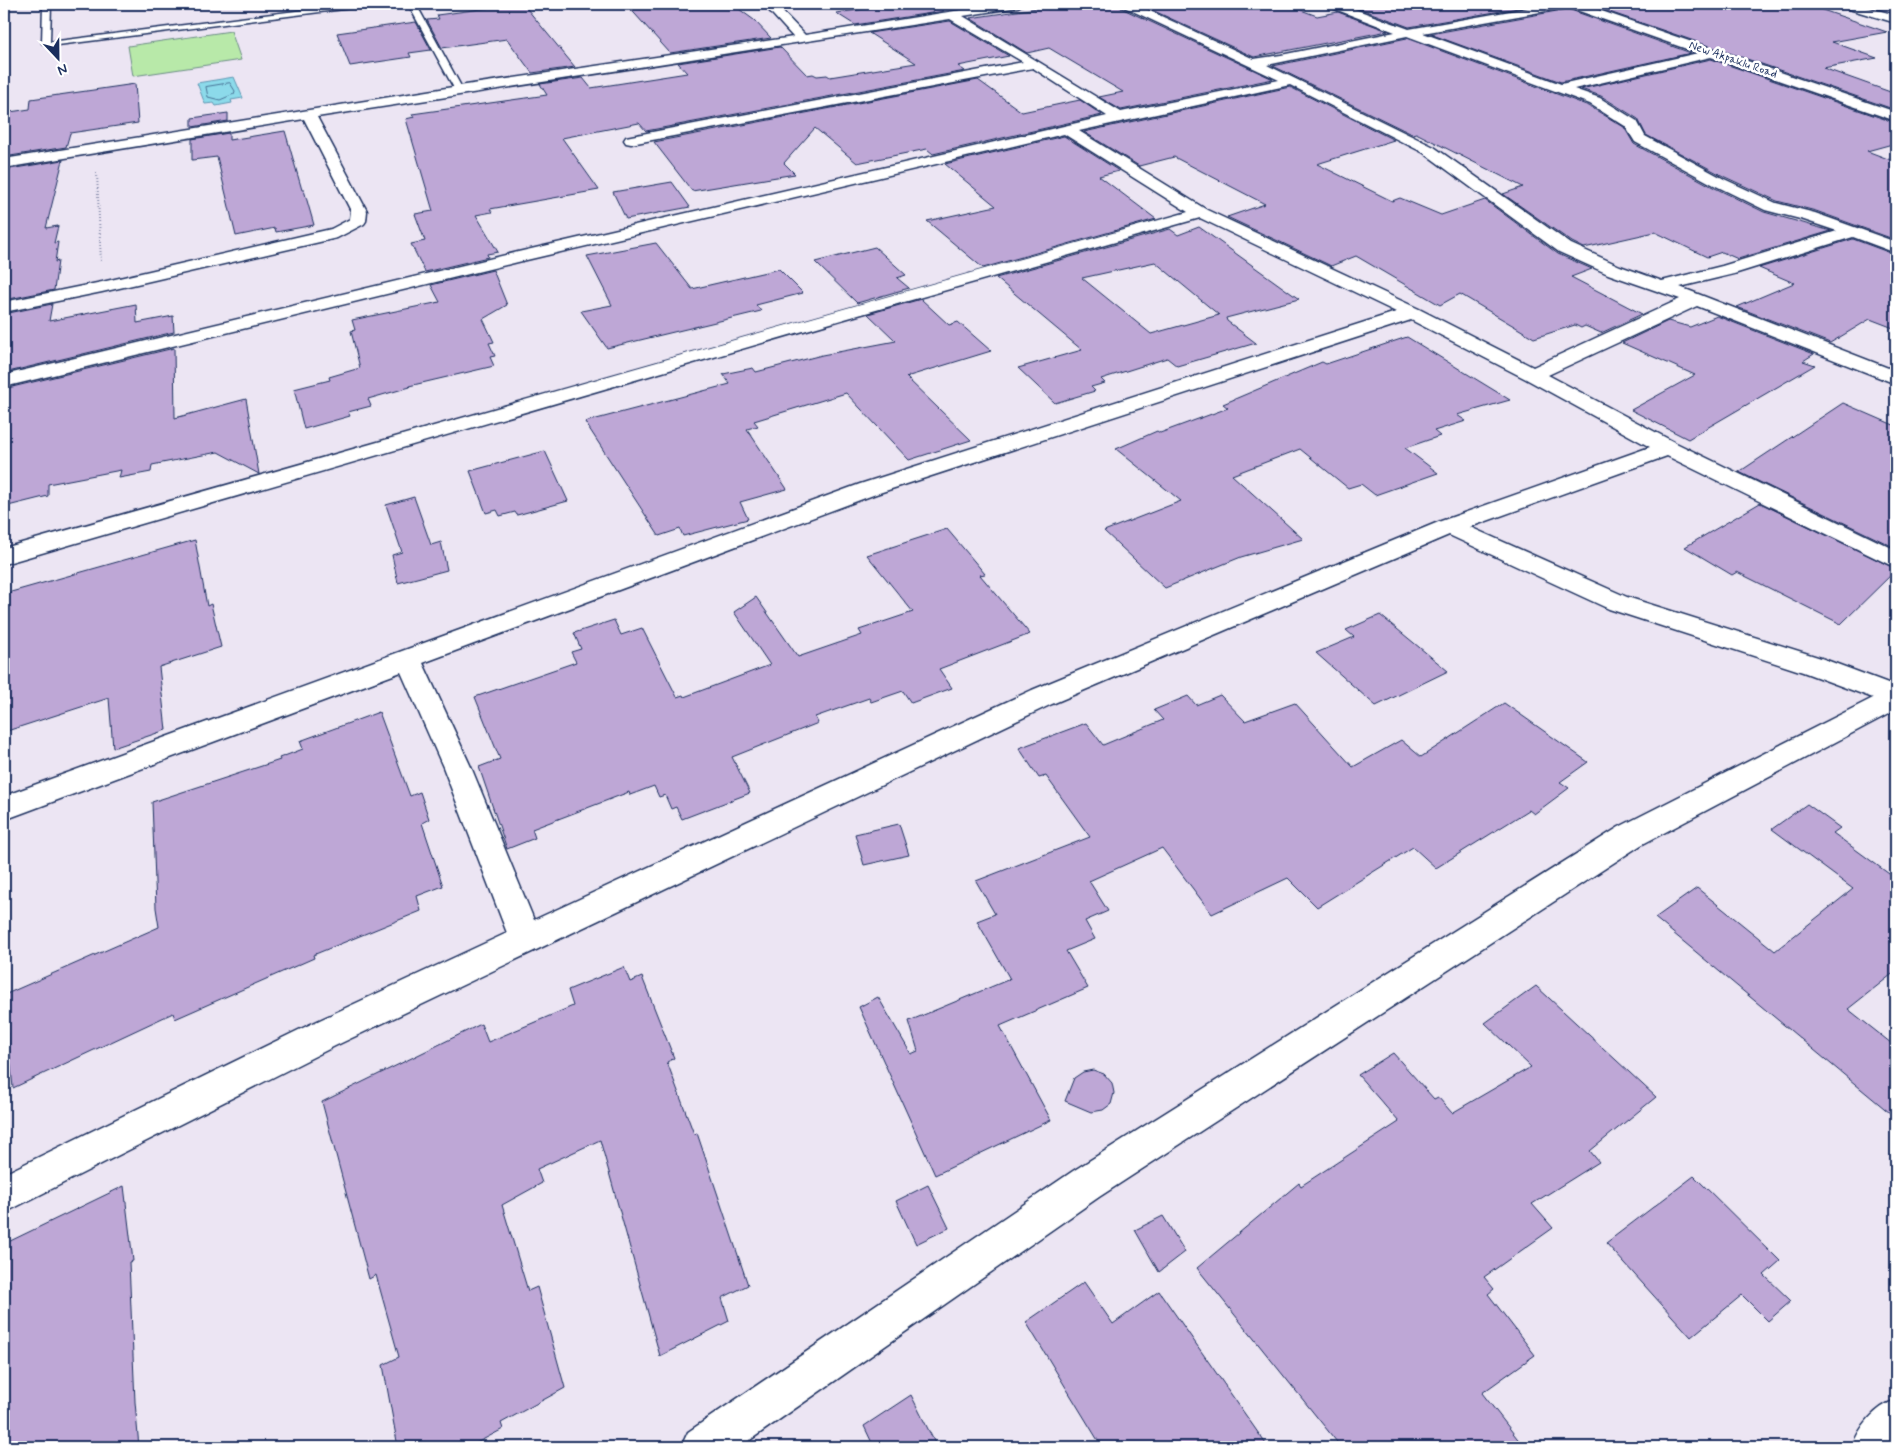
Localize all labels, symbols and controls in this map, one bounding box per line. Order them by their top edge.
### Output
north arrow [32,32,82,82]
street label: New Akpaklu Road [1687,37,1779,83]
text: N [55,59,70,79]

